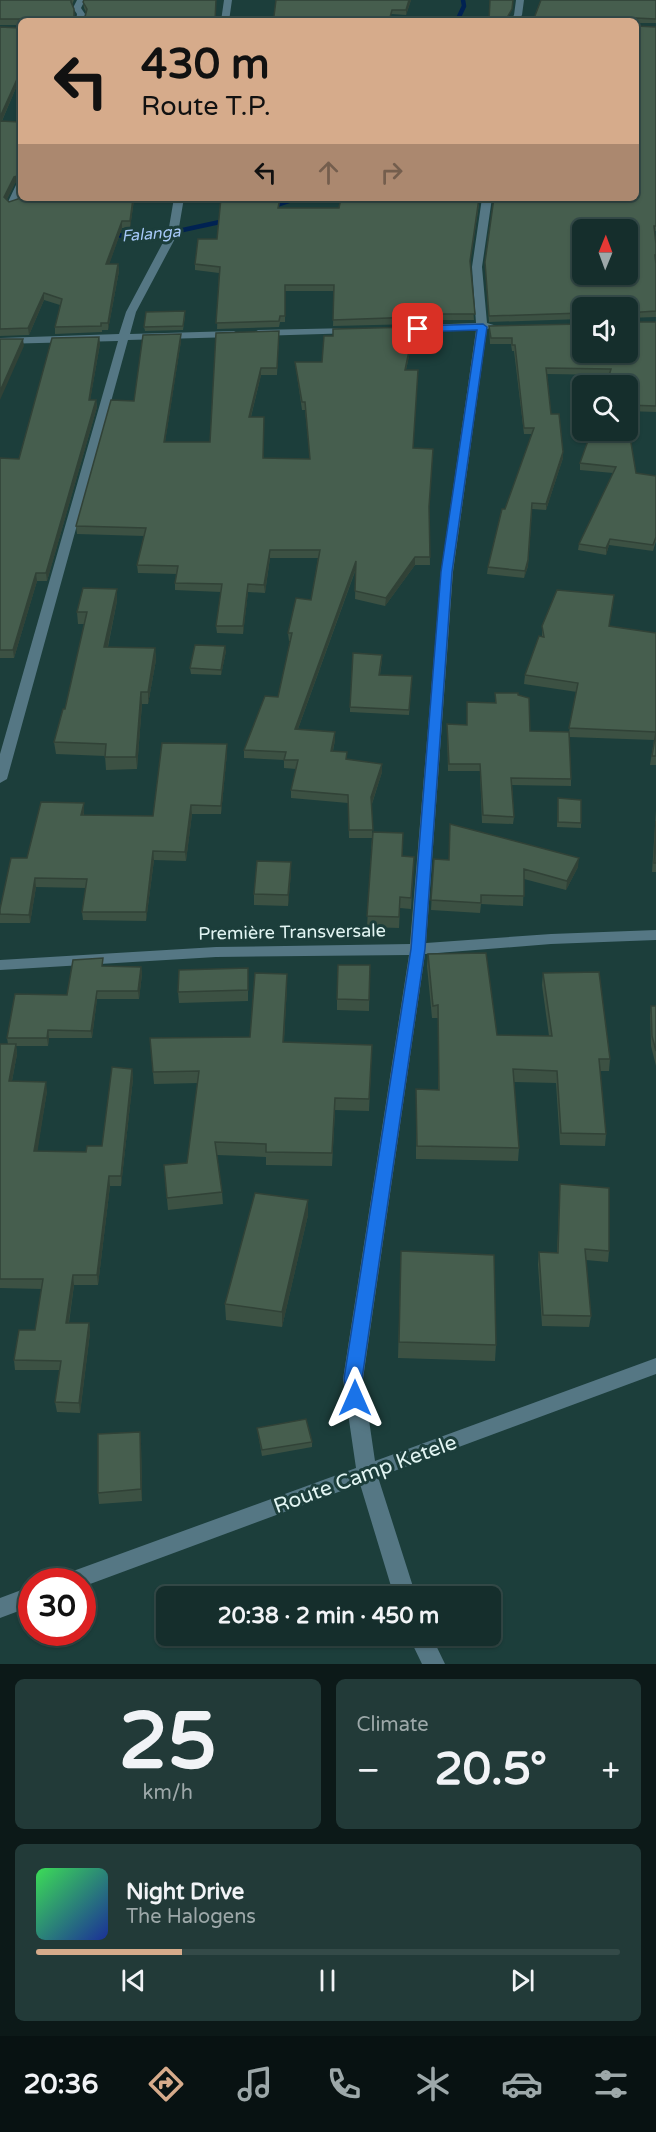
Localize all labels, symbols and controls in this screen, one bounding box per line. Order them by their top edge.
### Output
text: 430 m [141,39,270,90]
icon: left [42,42,120,120]
text: Route T.P. [141,90,271,123]
icon: left [249,156,282,189]
icon: ahead [312,156,345,189]
icon: right [375,156,408,189]
north arrow [572,219,638,285]
map controls [572,219,638,441]
water label: Falanga [121,221,183,247]
button: sound [572,297,638,363]
pin [392,303,443,354]
icon: arrive [401,312,434,345]
button: search [572,375,638,441]
street label: Première Transversale [198,919,386,945]
position arrow [323,1366,387,1430]
street label: Route Camp Ketele [270,1430,460,1519]
speed limit sign: 30 [18,1568,96,1646]
text: 20:38 · 2 min · 450 m [218,1603,439,1629]
text: 25 [119,1695,217,1789]
text: Climate [357,1713,429,1737]
text: 20.5° [434,1743,547,1797]
text: − [357,1751,380,1790]
text: + [601,1751,620,1790]
text: km/h [143,1781,193,1805]
text: Night Drive [126,1879,244,1905]
text: The Halogens [126,1905,256,1929]
icon: previous [117,1964,150,1997]
icon: pause [311,1964,344,1997]
icon: next [506,1964,539,1997]
icon: directions [145,2063,187,2105]
icon: music [234,2063,276,2105]
icon: phone [323,2063,365,2105]
icon: climate [412,2063,454,2105]
icon: car [501,2063,543,2105]
icon: filters [590,2063,632,2105]
text: 20:36 [24,2068,98,2101]

